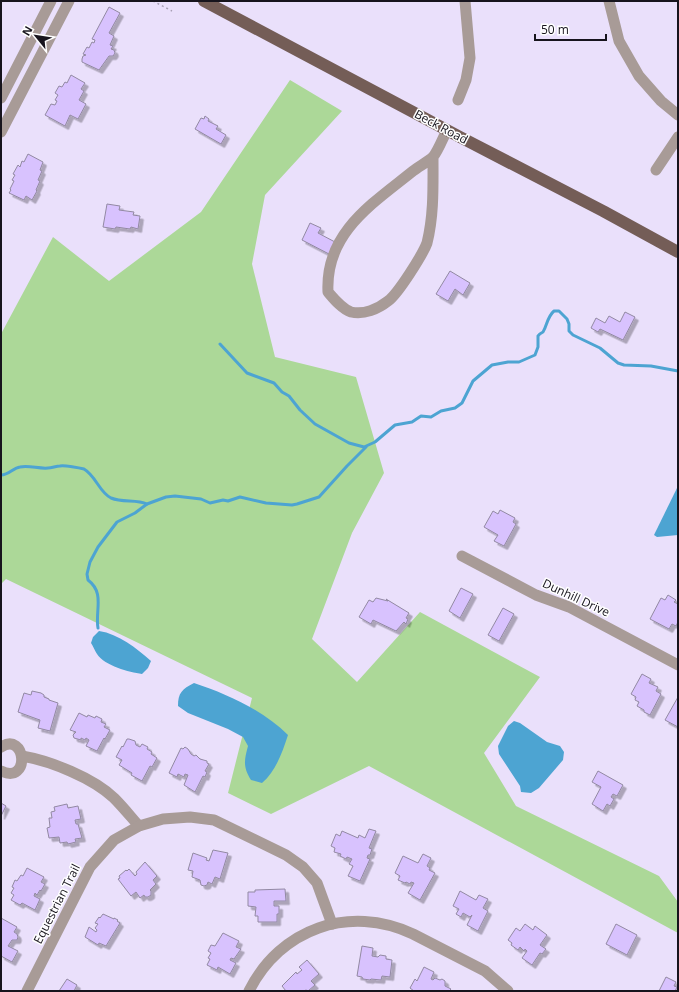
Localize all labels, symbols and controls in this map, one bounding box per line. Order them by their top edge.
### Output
north arrow [16,16,56,56]
scale bar [535,16,606,42]
text: 50 m [541,21,569,38]
text: N [18,23,36,38]
street label: Beck Road [412,105,471,148]
street label: Dunhill Drive [540,575,613,621]
street label: Equestrian Trail [29,861,84,947]

